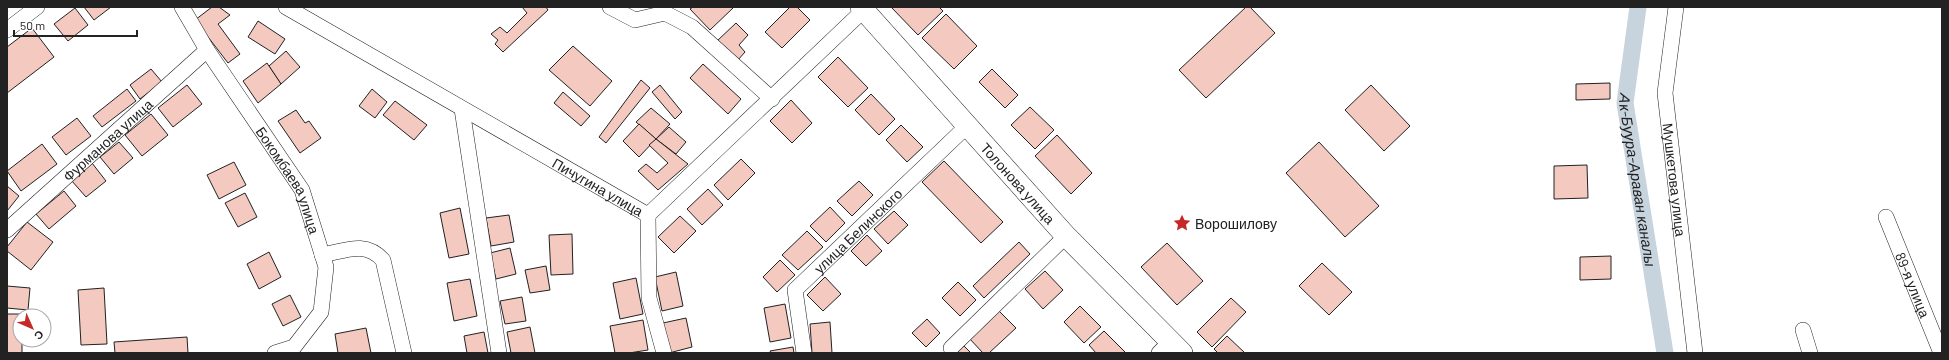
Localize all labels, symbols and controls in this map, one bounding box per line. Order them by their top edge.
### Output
scale bar [14,12,137,38]
text: 50 m [20,18,45,32]
water label: Ак-Буура-Араван каналы [1616,92,1660,268]
street label: Фурманова улица [59,95,156,184]
street label: Мушкетова улица [1660,122,1690,238]
street label: Бокомбаева улица [253,123,324,236]
street label: Толонова улица [978,139,1059,227]
street label: Пичугина улица [550,154,647,219]
street label: улица Белинского [810,184,905,276]
place icon: Ворошилову [1172,213,1192,233]
place label: Ворошилову [1195,215,1277,232]
street label: 89-я улица [1893,249,1934,320]
north arrow [12,308,52,348]
text: С [32,328,47,343]

